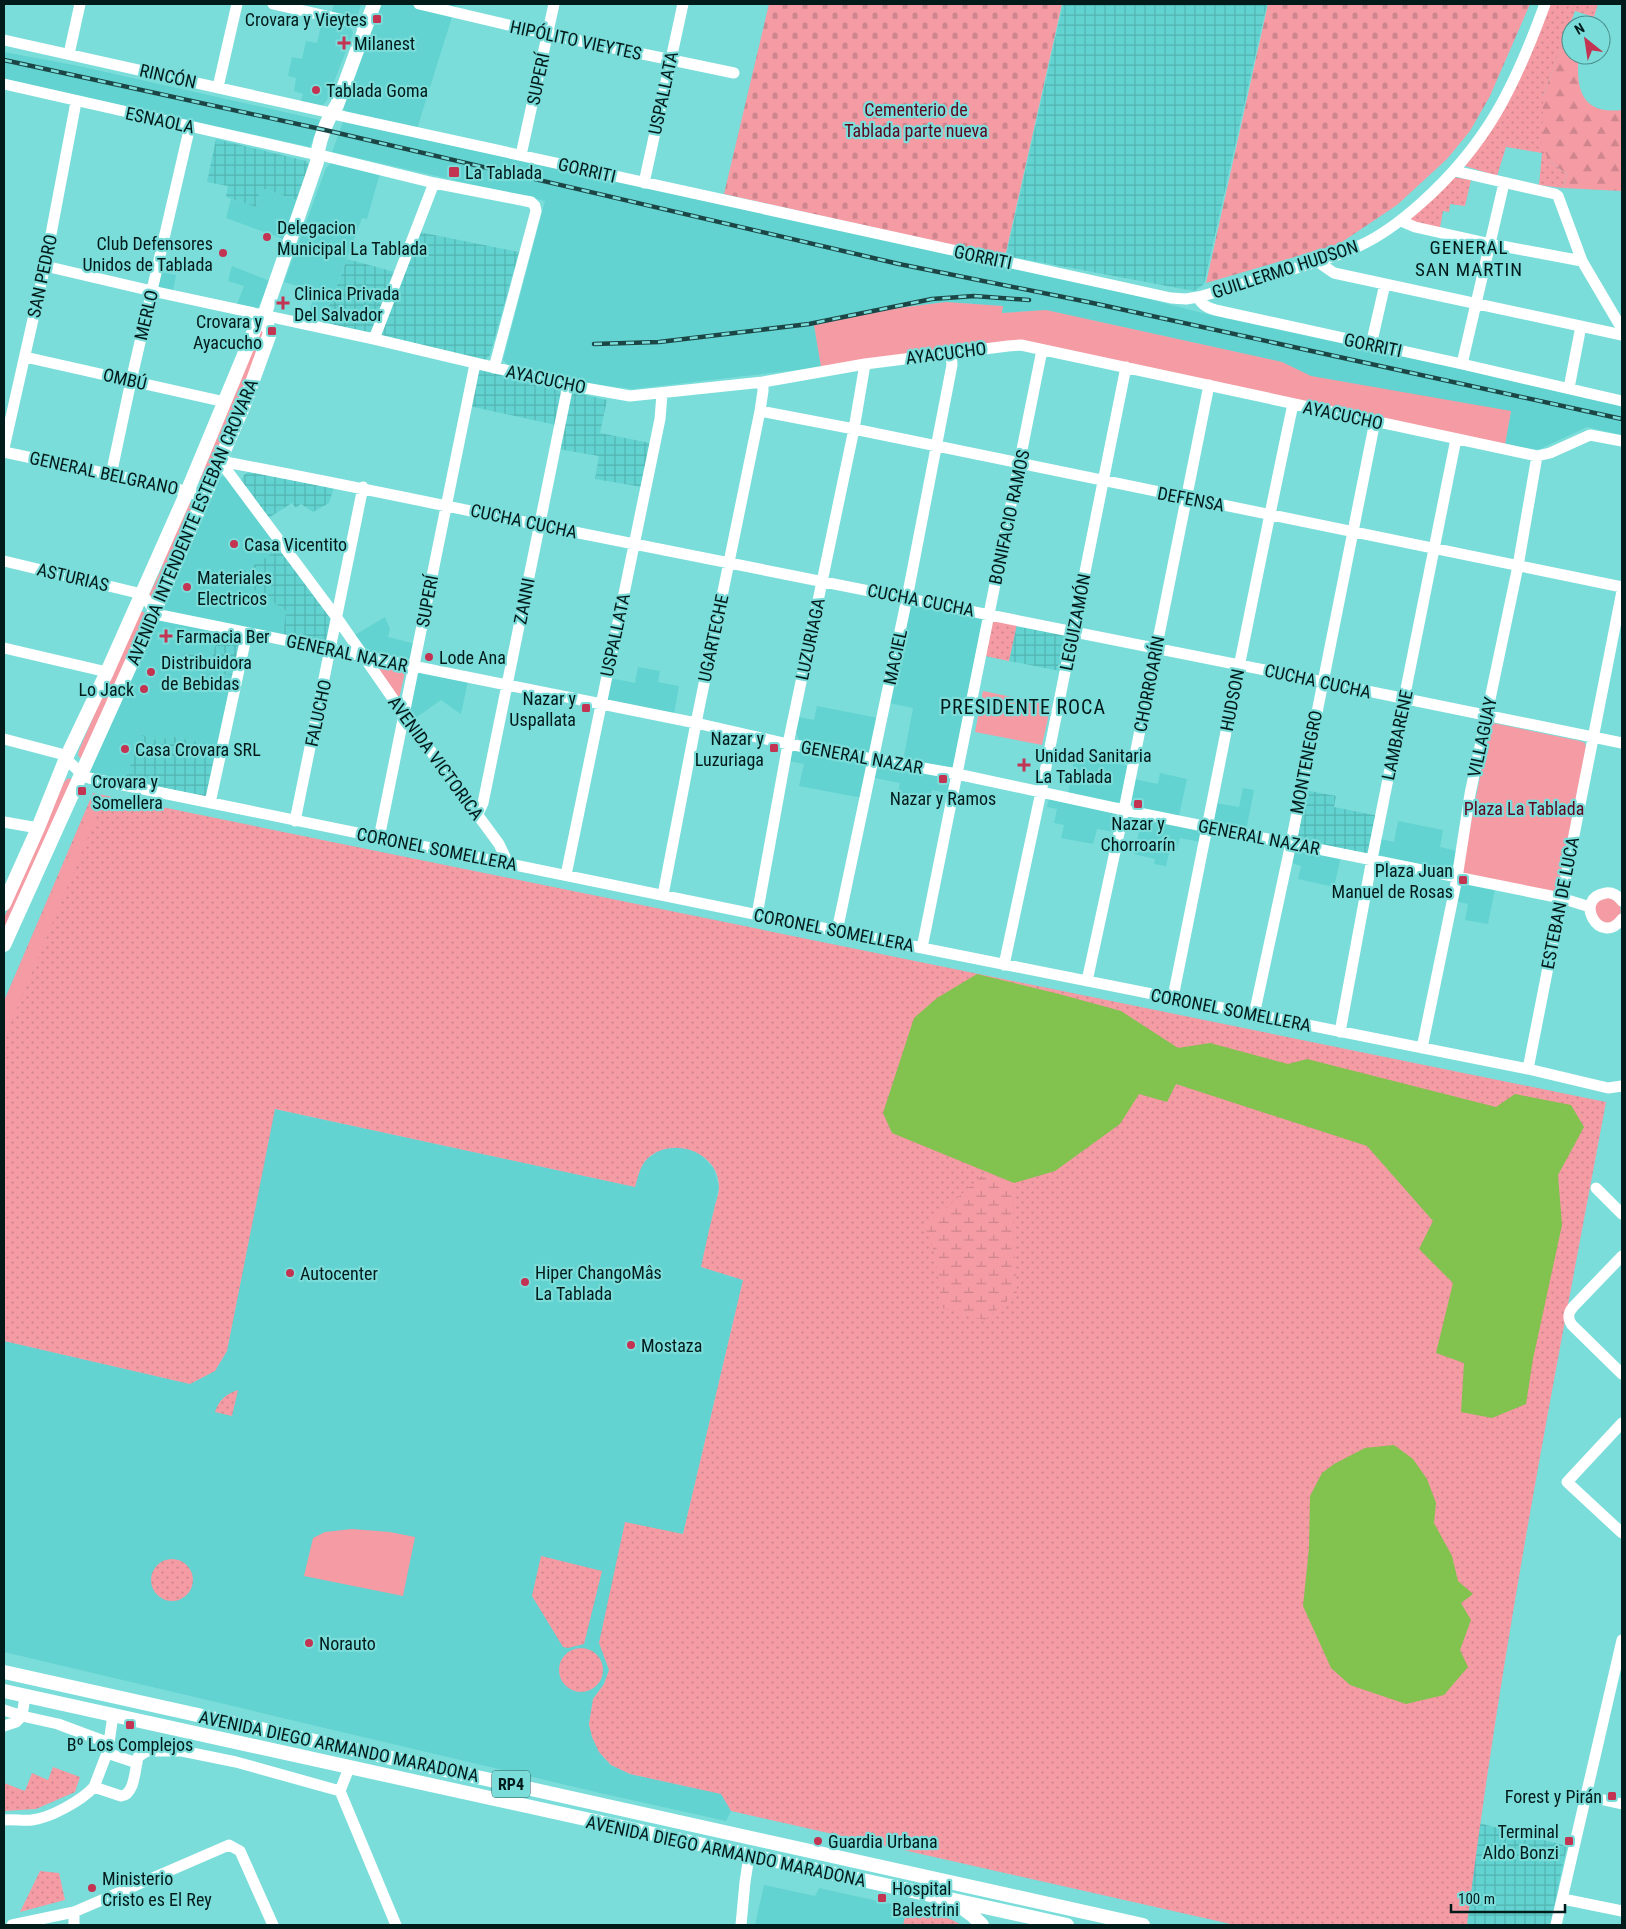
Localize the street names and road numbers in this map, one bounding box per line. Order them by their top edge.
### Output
street label: HIPÓLITO VIEYTES [508,16,644,64]
street label: USPALLATA [644,49,682,136]
street label: SUPERÍ [522,50,554,107]
street label: RINCÓN [138,59,198,93]
street label: ESNAOLA [124,102,197,138]
street label: GORRITI [556,153,618,187]
street label: SAN PEDRO [23,232,61,320]
street label: GUILLERMO HUDSON [1209,235,1361,303]
street label: GORRITI [952,241,1014,273]
street label: MERLO [130,288,162,342]
street label: GORRITI [1342,329,1404,361]
street label: AYACUCHO [905,338,987,368]
street label: AYACUCHO [504,360,588,398]
street label: OMBÚ [101,364,149,394]
street label: AVENIDA INTENDENTE ESTEBAN CROVARA [122,375,262,668]
street label: AYACUCHO [1301,396,1385,434]
street label: GENERAL BELGRANO [28,447,180,499]
street label: BONIFACIO RAMOS [984,448,1034,586]
street label: DEFENSA [1156,482,1227,516]
street label: CUCHA CUCHA [469,499,580,543]
street label: ASTURIAS [35,559,111,595]
street label: SUPERÍ [412,572,443,629]
street label: LEGUIZAMÓN [1055,572,1095,672]
street label: ZANNI [509,576,539,626]
street label: CUCHA CUCHA [866,579,977,621]
street label: USPALLATA [596,591,634,678]
street label: UGARTECHE [694,592,732,684]
street label: LUZURIAGA [791,596,829,682]
street label: MACIEL [879,627,911,687]
street label: GENERAL NAZAR [284,630,410,676]
street label: CHORROARÍN [1129,634,1169,734]
street label: CUCHA CUCHA [1263,659,1374,703]
street label: HUDSON [1216,667,1248,733]
street label: FALUCHO [301,678,335,748]
street label: LAMBARENE [1377,688,1417,782]
street label: AVENIDA VICTORICA [384,692,488,825]
street label: VILLAGUAY [1463,694,1501,779]
street label: MONTENEGRO [1286,709,1326,815]
street label: GENERAL NAZAR [799,736,925,778]
street label: GENERAL NAZAR [1196,815,1322,859]
street label: CORONEL SOMELLERA [355,823,520,875]
street label: ESTEBAN DE LUCA [1537,835,1583,971]
street label: CORONEL SOMELLERA [752,904,917,956]
street label: CORONEL SOMELLERA [1149,984,1314,1036]
street label: AVENIDA DIEGO ARMANDO MARADONA [197,1706,481,1786]
road number: RP4 [492,1770,530,1798]
street label: AVENIDA DIEGO ARMANDO MARADONA [584,1811,868,1891]

